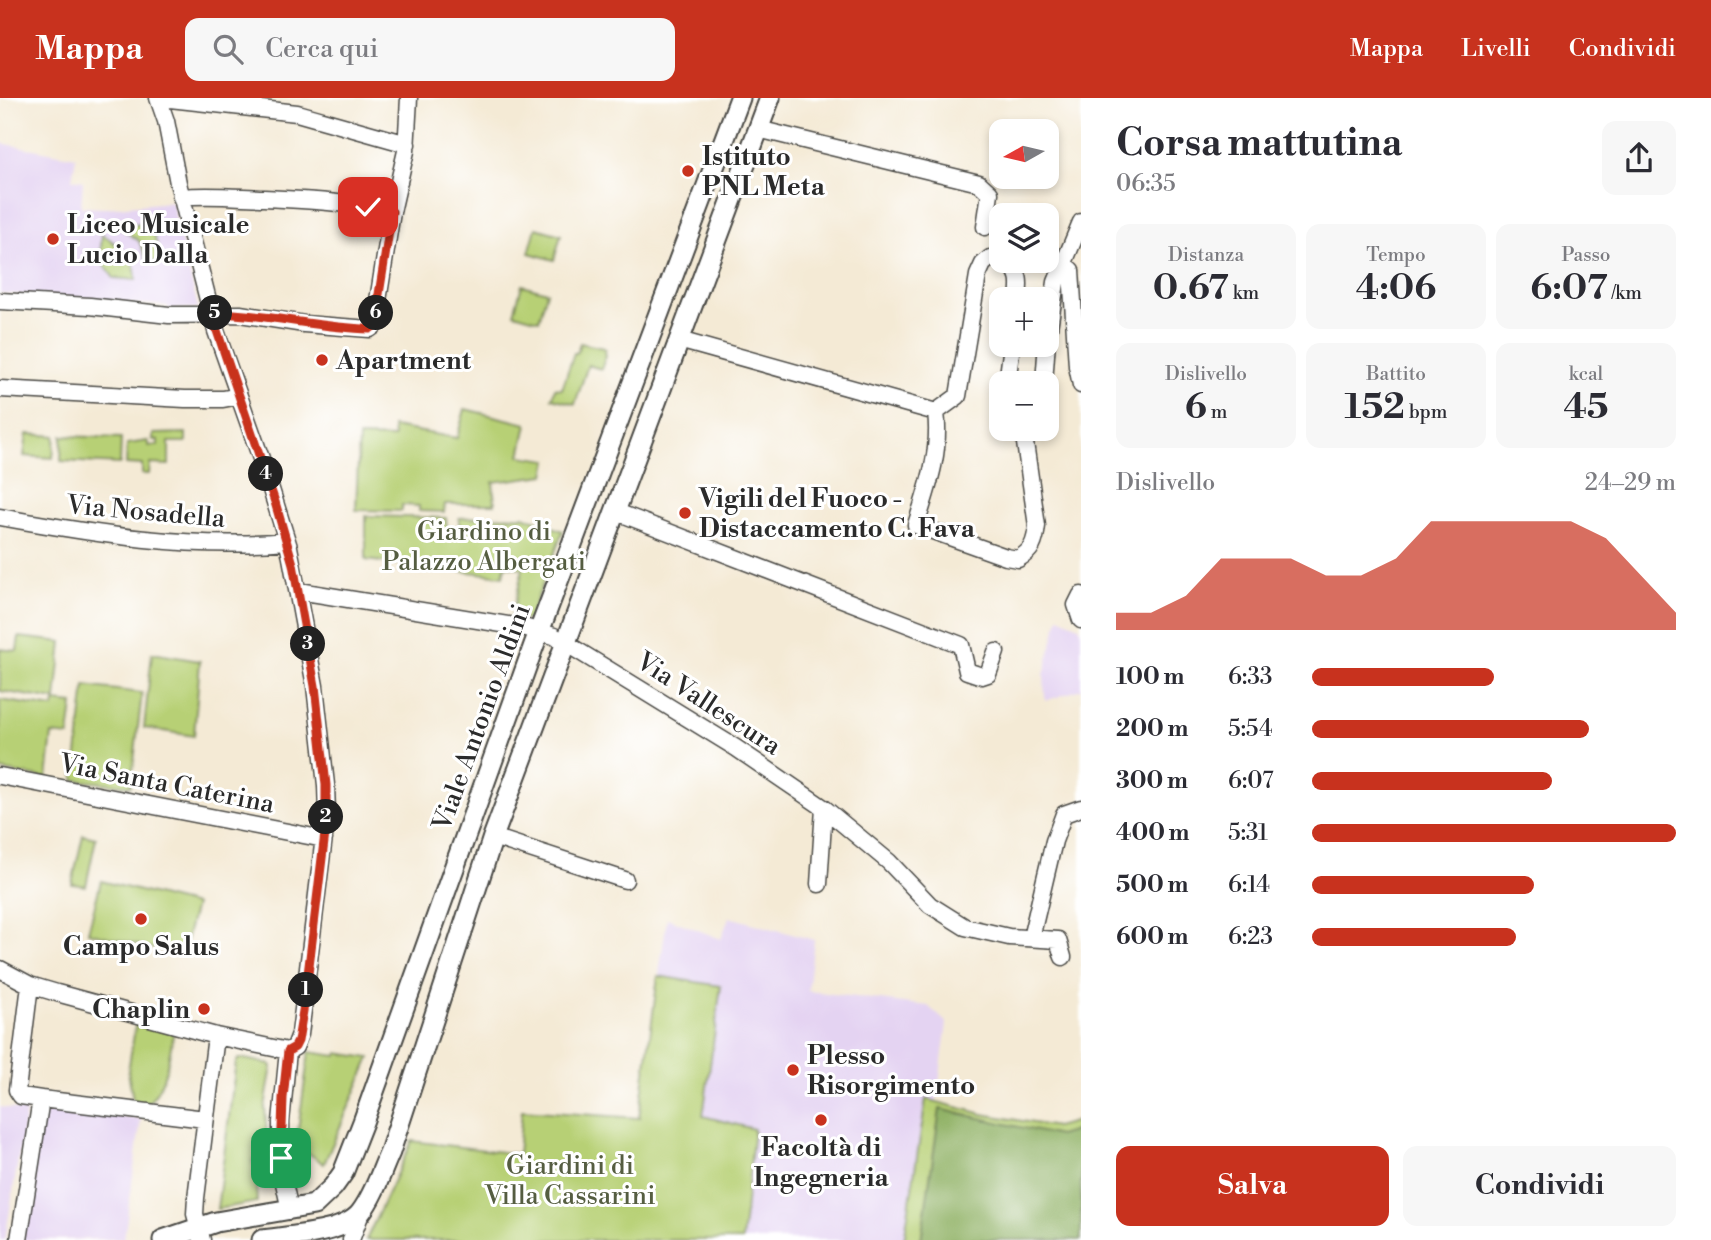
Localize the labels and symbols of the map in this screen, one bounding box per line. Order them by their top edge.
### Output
north arrow [989,119,1059,189]
place label: Istituto PNL Meta [702,141,826,203]
marker: Istituto PNL Meta [680,163,696,179]
pin [338,177,398,237]
place label: Liceo Musicale Lucio Dalla [67,209,250,271]
marker: Liceo Musicale Lucio Dalla [45,231,61,247]
pin: 5 [198,296,232,330]
pin: 6 [358,296,394,330]
place label: Apartment [335,345,472,377]
marker: Apartment [314,352,330,368]
pin: 4 [248,456,284,492]
place label: Vigili del Fuoco - Distaccamento C. Fava [698,483,976,545]
street label: Via Nosadella [64,489,227,535]
marker: Vigili del Fuoco - Distaccamento C. Fava [677,505,693,521]
park label: Giardino di Palazzo Albergati [382,516,586,578]
street label: Viale Antonio Aldini [426,600,538,836]
pin: 3 [290,626,326,662]
street label: Via Vallescura [629,645,787,763]
street label: Via Santa Caterina [56,747,278,821]
pin: 2 [308,800,344,834]
marker: Campo Salus [133,911,149,927]
place label: Campo Salus [63,931,219,963]
pin: 1 [288,972,324,1008]
place label: Chaplin [92,994,190,1026]
marker: Chaplin [196,1001,212,1017]
place label: Plesso Risorgimento [807,1040,975,1102]
marker: Plesso Risorgimento [785,1062,801,1078]
marker: Facoltà di Ingegneria [813,1112,829,1128]
pin [251,1128,311,1188]
place label: Facoltà di Ingegneria [753,1132,890,1194]
park label: Giardini di Villa Cassarini [484,1150,655,1212]

